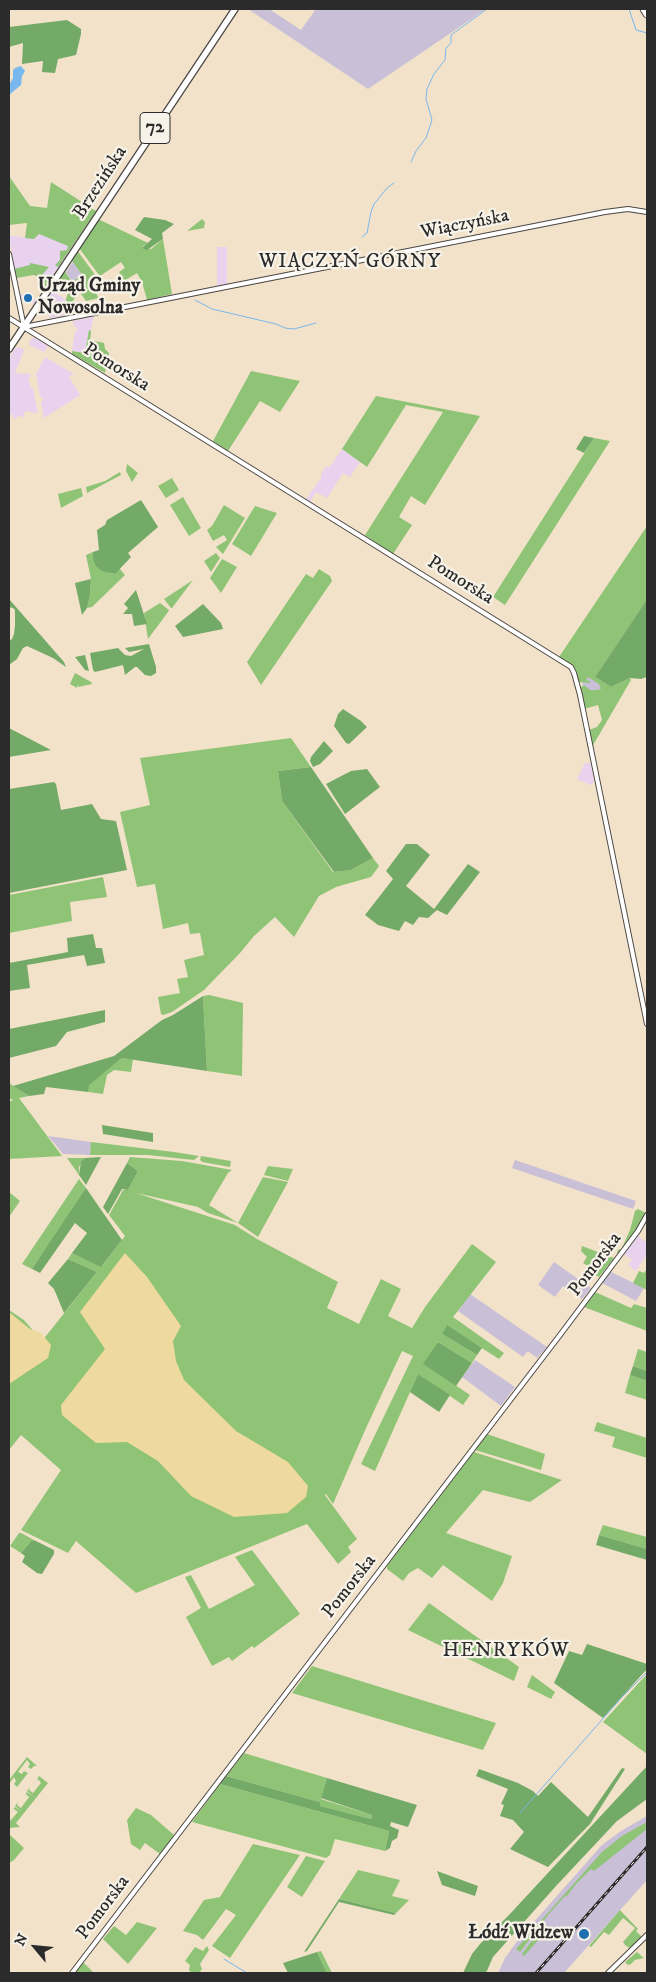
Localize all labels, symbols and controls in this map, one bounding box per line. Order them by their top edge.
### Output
road number: 72 [140,112,170,144]
street label: Brzezińska [69,142,133,224]
street label: Wiączyńska [419,205,511,245]
district label: WIĄCZYŃ GÓRNY [257,251,443,275]
place label: Urząd Gminy Nowosolna [38,276,140,320]
marker: Urząd Gminy Nowosolna [22,292,34,304]
street label: Pomorska [78,339,154,397]
street label: Pomorska [422,552,498,610]
street label: Pomorska [565,1229,627,1301]
street label: Pomorska [318,1551,382,1623]
district label: HENRYKÓW [441,1640,571,1664]
street label: Pomorska [73,1872,135,1944]
north arrow [10,1922,60,1972]
place label: Łódź Widzew [468,1923,573,1945]
marker: Łódź Widzew [577,1927,591,1941]
text: N [11,1931,32,1949]

